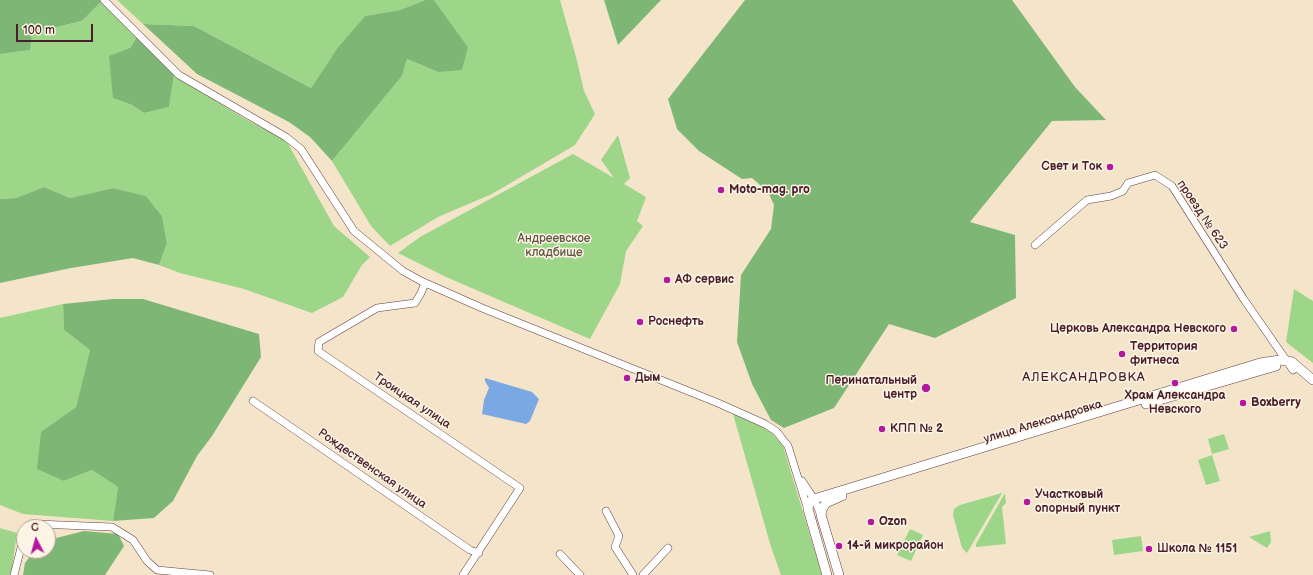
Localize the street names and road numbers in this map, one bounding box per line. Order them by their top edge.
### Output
street label: проезд № 623 [1173,178,1231,252]
street label: Троицкая улица [371,370,453,432]
street label: улица Александровка [982,397,1104,447]
street label: Рождественская улица [315,426,429,512]

